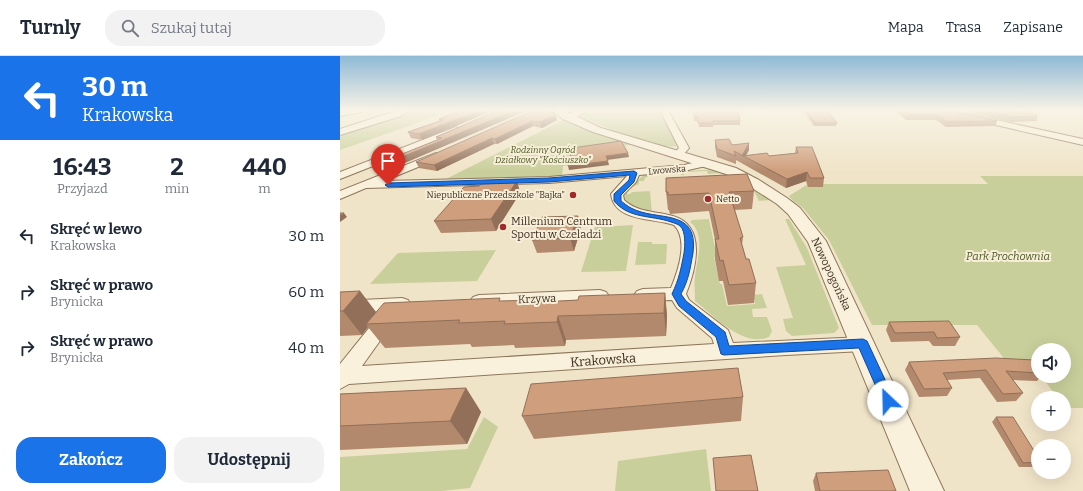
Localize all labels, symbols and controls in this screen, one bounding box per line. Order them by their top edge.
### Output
search box [105,10,385,46]
text: Turnly [20,16,81,39]
icon: search [119,17,141,39]
text: Szukaj tutaj [151,19,232,37]
text: Mapa [888,19,924,36]
text: Trasa [946,19,981,36]
text: Zapisane [1003,19,1063,36]
text: 30 m [82,70,148,103]
icon: left [16,72,68,124]
text: Krakowska [82,104,173,126]
pin [371,144,405,185]
park label: Rodzinny Ogród Działkowy "Kościuszko" [495,145,592,165]
icon: arrive [377,150,399,172]
text: 16:43 [53,153,112,181]
text: 2 [170,153,184,181]
text: 440 [242,153,287,181]
street label: Lwowska [648,163,686,177]
text: Przyjazd [57,181,108,196]
text: min [165,181,189,196]
text: m [258,181,271,196]
place label: Niepubliczne Przedszkole "Bajka" [427,190,565,200]
marker: Niepubliczne Przedszkole "Bajka" [568,190,578,200]
marker: Netto [703,194,713,204]
place label: Netto [716,194,739,204]
place label: Millenium Centrum Sportu w Czeladzi [511,215,613,241]
text: Skręć w lewo [50,220,142,238]
marker: Millenium Centrum Sportu w Czeladzi [498,222,508,232]
icon: left [16,225,38,247]
text: 30 m [289,227,324,245]
street label: Nowopogońska [808,235,854,313]
text: Krakowska [50,238,116,253]
park label: Park Prochownia [966,250,1050,263]
text: Skręć w prawo [50,276,153,294]
icon: right [16,281,38,303]
text: 60 m [288,283,324,301]
street label: Krzywa [518,292,556,306]
text: Brynicka [50,294,103,309]
text: Skręć w prawo [50,332,153,350]
icon: right [16,337,38,359]
text: 40 m [288,339,324,357]
map controls [1031,343,1071,479]
button: sound [1031,343,1071,383]
text: Brynicka [50,350,103,365]
street label: Krakowska [570,350,636,370]
position arrow [867,380,909,422]
button: + [1031,391,1071,431]
button: Zakończ [16,437,166,483]
button: Udostępnij [174,437,324,483]
button: − [1031,439,1071,479]

